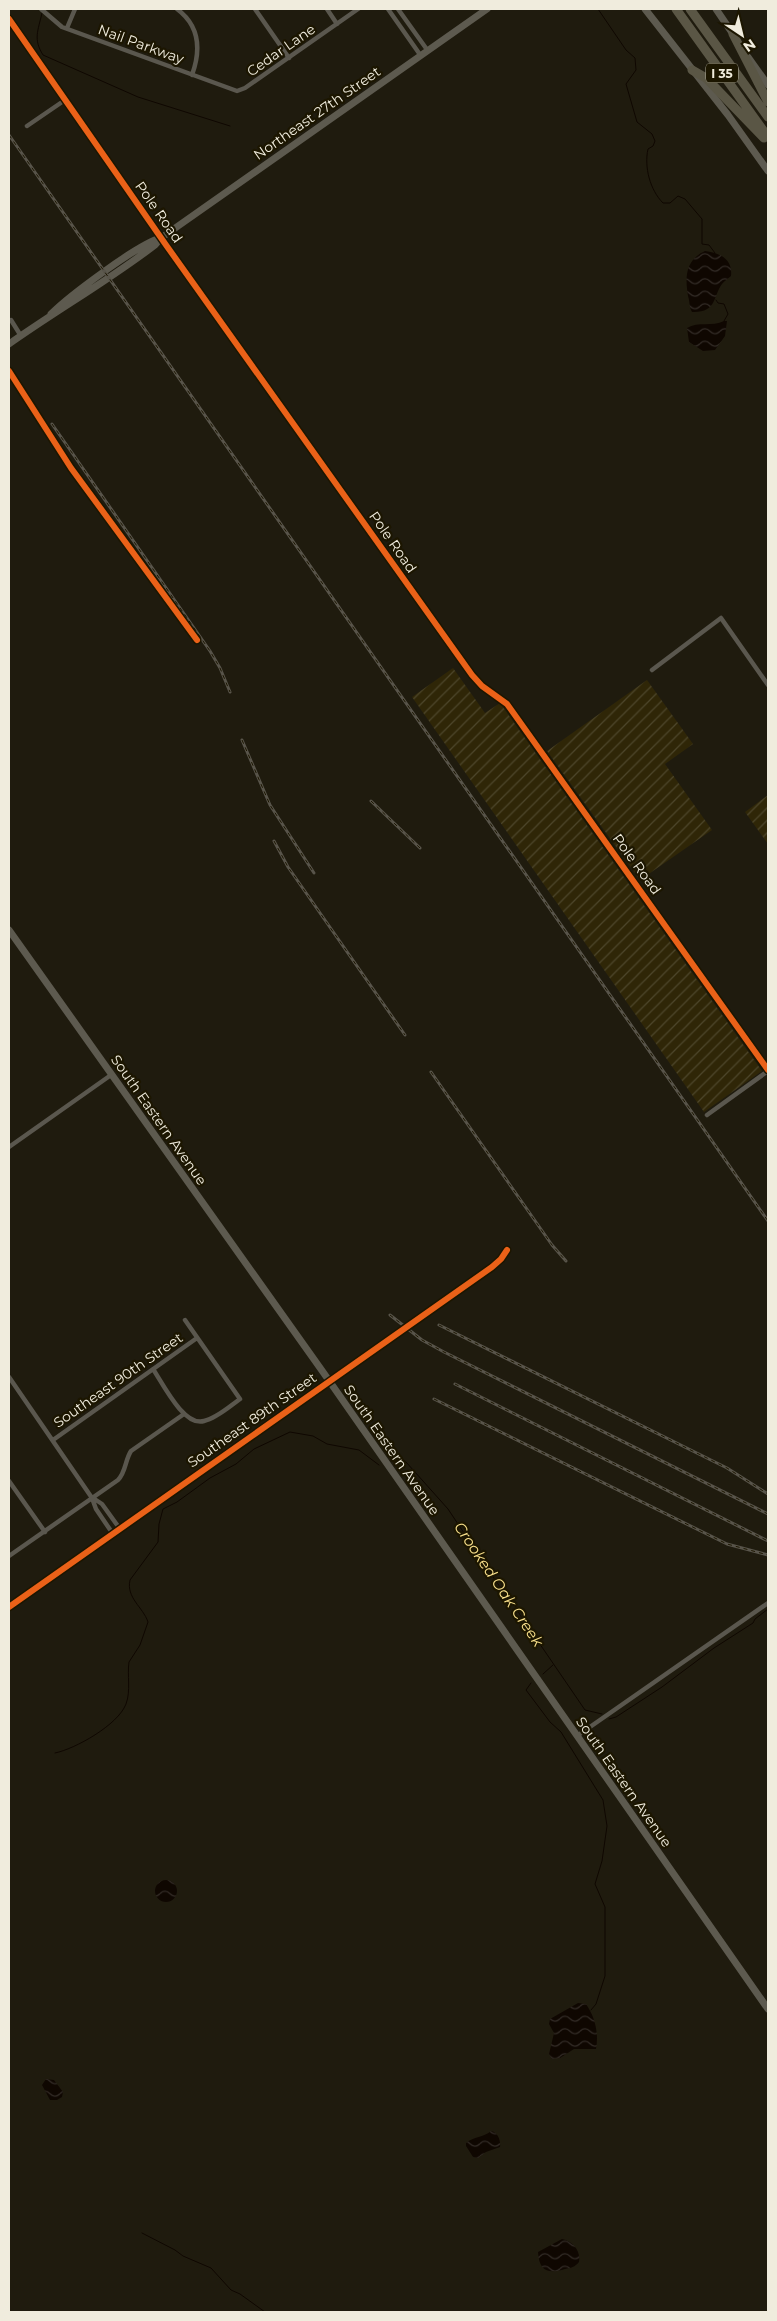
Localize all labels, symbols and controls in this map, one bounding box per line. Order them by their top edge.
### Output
north arrow [717,10,767,60]
street label: Nail Parkway [96,20,187,68]
street label: Cedar Lane [243,20,319,80]
text: N [740,35,759,56]
street label: Northeast 27th Street [250,62,384,164]
road number: I 35 [706,64,738,82]
street label: Pole Road [131,178,187,246]
street label: Pole Road [365,508,421,576]
street label: Pole Road [609,830,665,898]
street label: South Eastern Avenue [107,1051,211,1189]
street label: Southeast 90th Street [50,1328,186,1431]
street label: Southeast 89th Street [184,1368,320,1471]
street label: South Eastern Avenue [340,1381,444,1519]
water label: Crooked Oak Creek [450,1518,548,1651]
street label: South Eastern Avenue [572,1713,676,1851]

